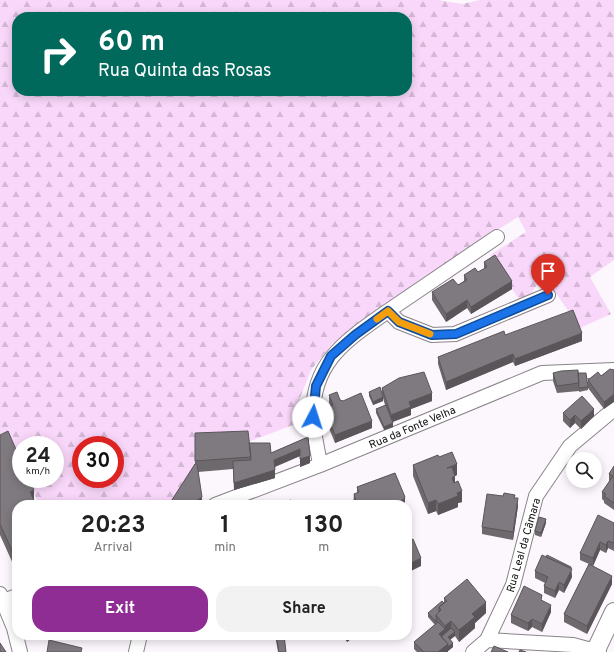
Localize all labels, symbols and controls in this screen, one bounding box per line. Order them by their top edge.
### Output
text: 60 m [98,25,165,61]
icon: right [32,28,84,80]
text: Rua Quinta das Rosas [98,60,272,83]
pin [531,254,565,295]
icon: arrive [537,260,559,282]
position arrow [292,396,334,438]
street label: Rua da Fonte Velha [367,403,458,453]
speed limit sign: 30 [72,436,124,488]
text: 24 [25,444,51,470]
map controls [566,452,602,488]
button: search [566,452,602,488]
text: km/h [26,465,50,478]
street label: Rua Leal da Câmara [504,496,544,594]
text: 20:23 [80,511,146,541]
text: 1 [220,511,230,541]
text: 130 [304,511,344,541]
text: Arrival [94,540,132,556]
text: min [214,540,236,556]
text: m [318,540,329,556]
button: Exit [32,586,208,632]
button: Share [216,586,392,632]

